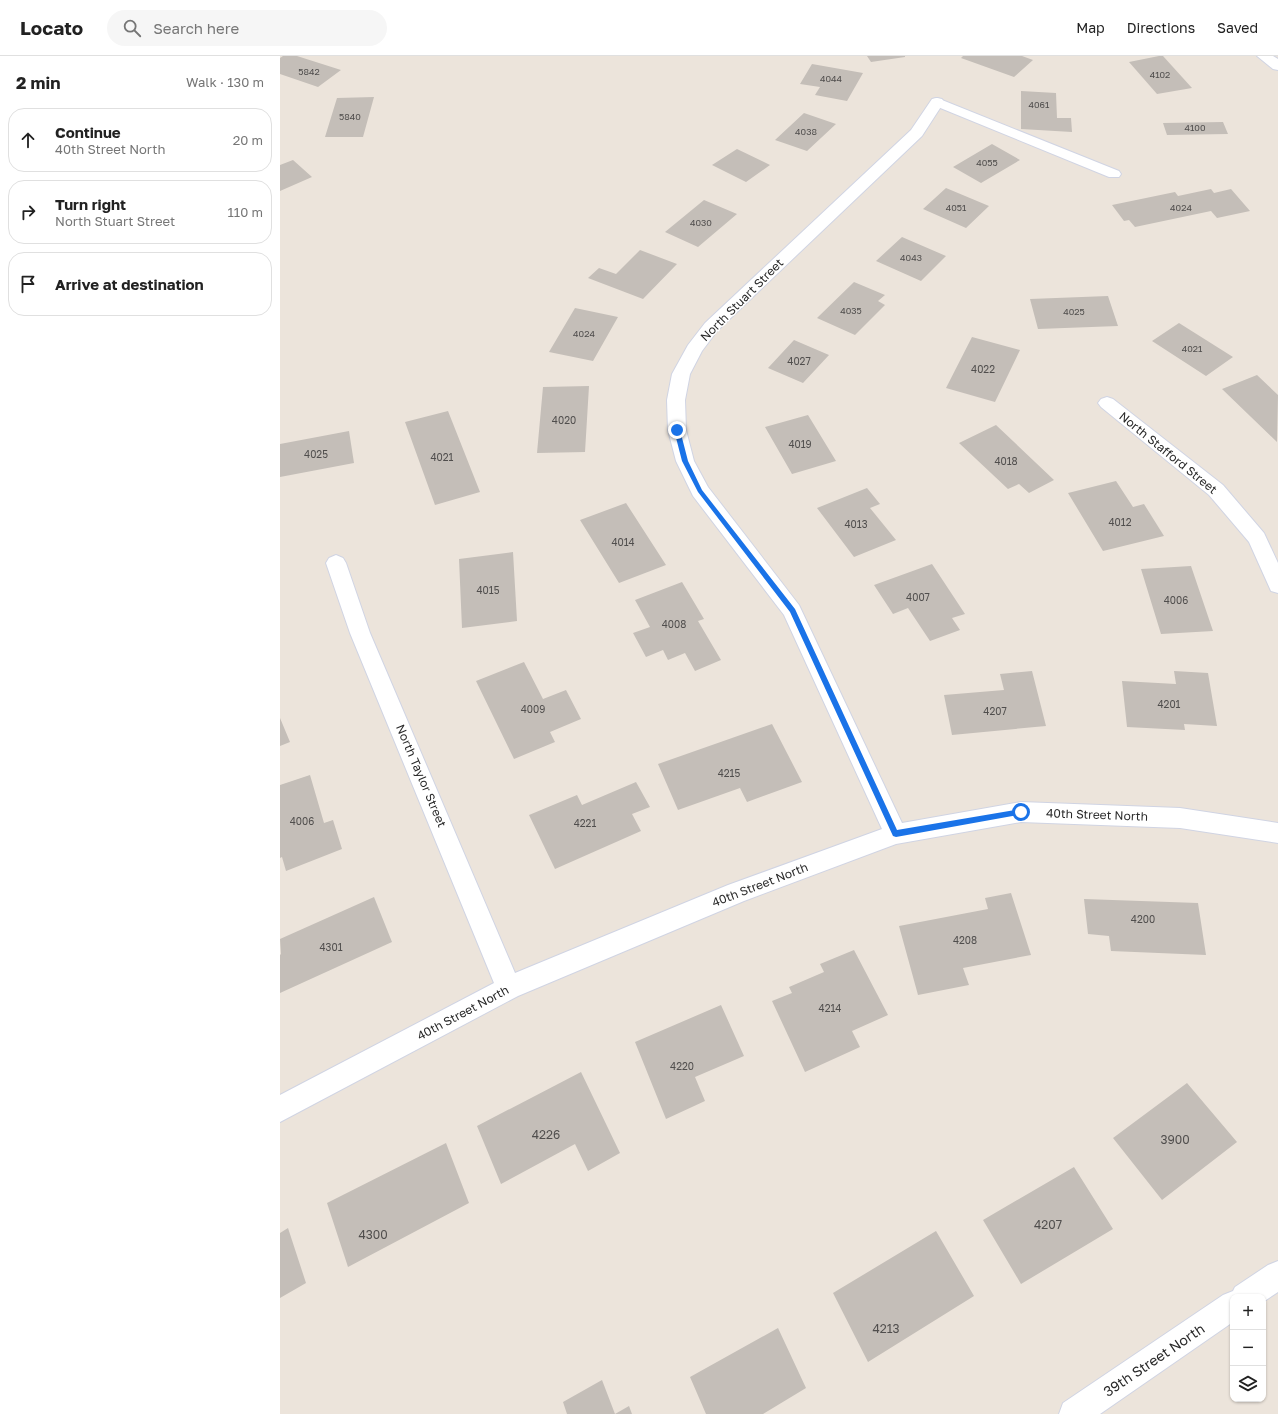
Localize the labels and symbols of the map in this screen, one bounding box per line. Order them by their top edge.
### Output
house number: 5842 [298,66,320,77]
house number: 4102 [1150,69,1170,80]
house number: 4044 [820,73,843,84]
house number: 4061 [1029,99,1050,110]
house number: 5840 [339,111,361,122]
house number: 4100 [1184,122,1206,133]
house number: 4038 [795,126,817,137]
house number: 4055 [976,157,998,168]
house number: 4051 [946,202,967,213]
house number: 4024 [1170,202,1192,213]
house number: 4030 [690,217,712,228]
house number: 4043 [900,252,922,263]
street label: North Stuart Street [697,255,786,344]
house number: 4035 [840,305,862,316]
house number: 4025 [1063,306,1085,317]
house number: 4024 [573,328,595,339]
house number: 4021 [1182,343,1203,354]
house number: 4027 [787,355,811,367]
house number: 4022 [971,363,995,375]
street label: North Stafford Street [1116,408,1221,497]
house number: 4020 [552,414,576,426]
route end [668,421,686,439]
house number: 4019 [788,438,812,450]
house number: 4025 [304,448,328,460]
house number: 4021 [431,451,454,463]
house number: 4018 [994,455,1018,467]
house number: 4012 [1109,516,1132,528]
house number: 4013 [845,518,868,530]
house number: 4014 [611,536,635,548]
house number: 4015 [477,584,500,596]
house number: 4007 [906,591,930,603]
house number: 4006 [1164,594,1188,606]
house number: 4008 [662,618,686,630]
house number: 4201 [1158,698,1181,710]
house number: 4009 [521,703,545,715]
house number: 4207 [983,705,1007,717]
street label: North Taylor Street [393,722,450,830]
house number: 4215 [718,767,740,779]
route start [1012,803,1030,821]
street label: 40th Street North [1046,805,1148,824]
house number: 4006 [290,815,314,827]
house number: 4221 [574,817,596,829]
street label: 40th Street North [710,859,810,910]
house number: 4200 [1131,913,1155,925]
house number: 4208 [953,934,977,946]
house number: 4301 [320,941,343,953]
street label: 40th Street North [414,982,511,1043]
house number: 4214 [819,1002,841,1014]
house number: 4220 [670,1060,694,1072]
house number: 4226 [532,1127,560,1142]
house number: 3900 [1160,1132,1190,1147]
house number: 4207 [1034,1217,1062,1232]
house number: 4300 [358,1227,388,1242]
street label: 39th Street North [1100,1319,1208,1400]
house number: 4213 [872,1321,900,1336]

